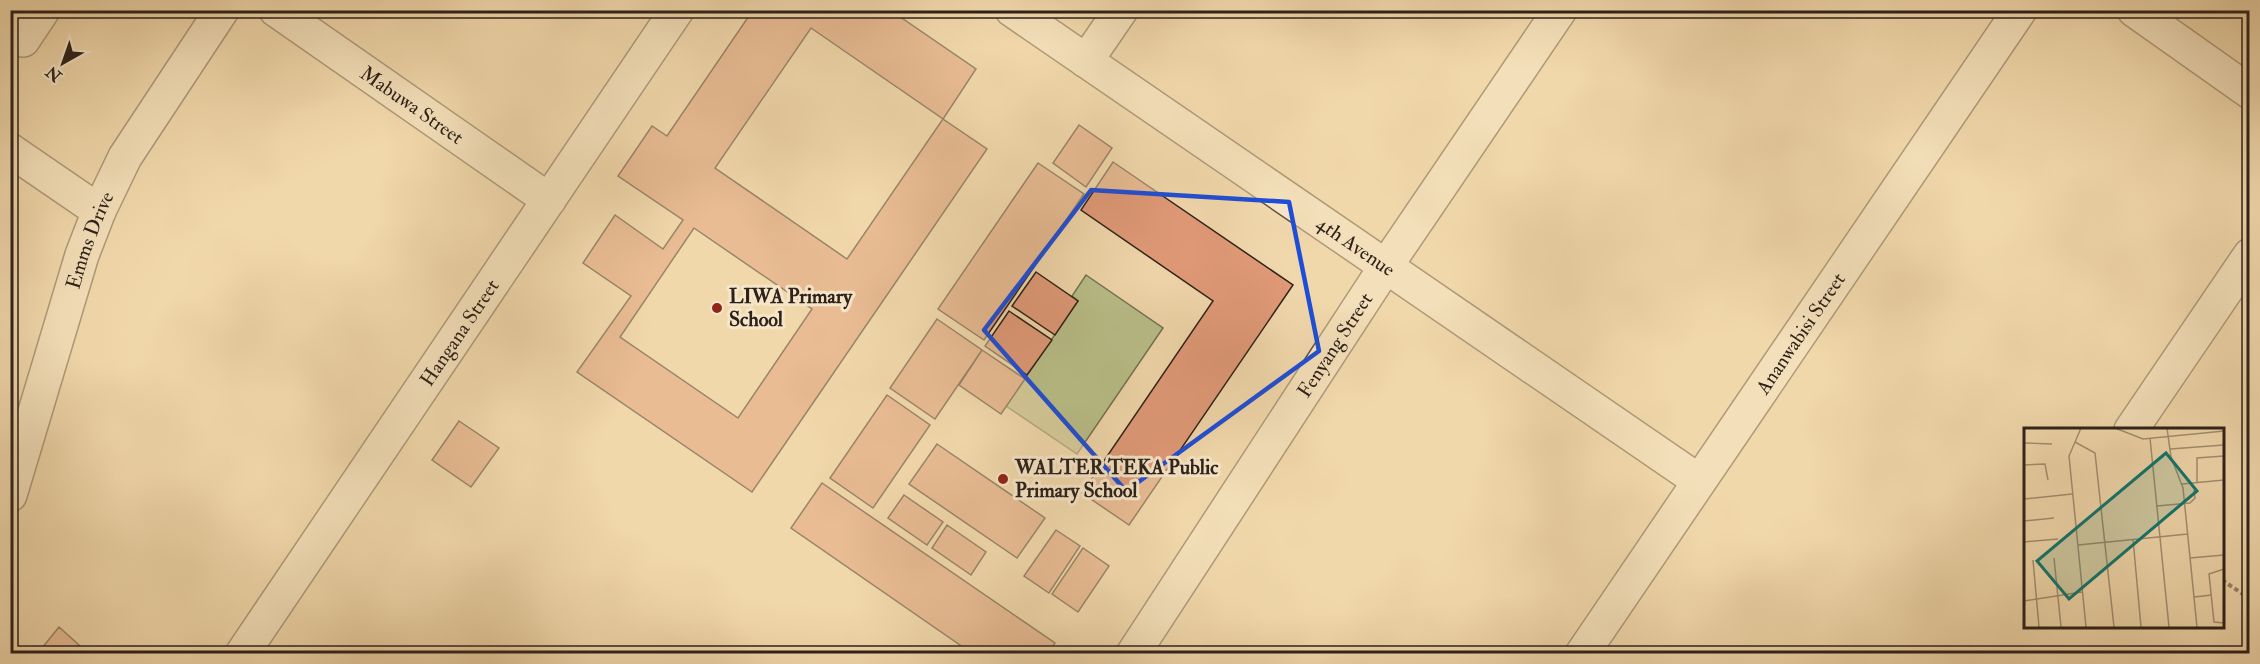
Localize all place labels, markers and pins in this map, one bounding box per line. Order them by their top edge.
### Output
place label: LIWA Primary School [729,284,853,332]
marker: LIWA Primary School [710,301,724,315]
place label: WALTER TEKA Public Primary School [1014,455,1219,504]
marker: WALTER TEKA Public Primary School [996,472,1010,486]

